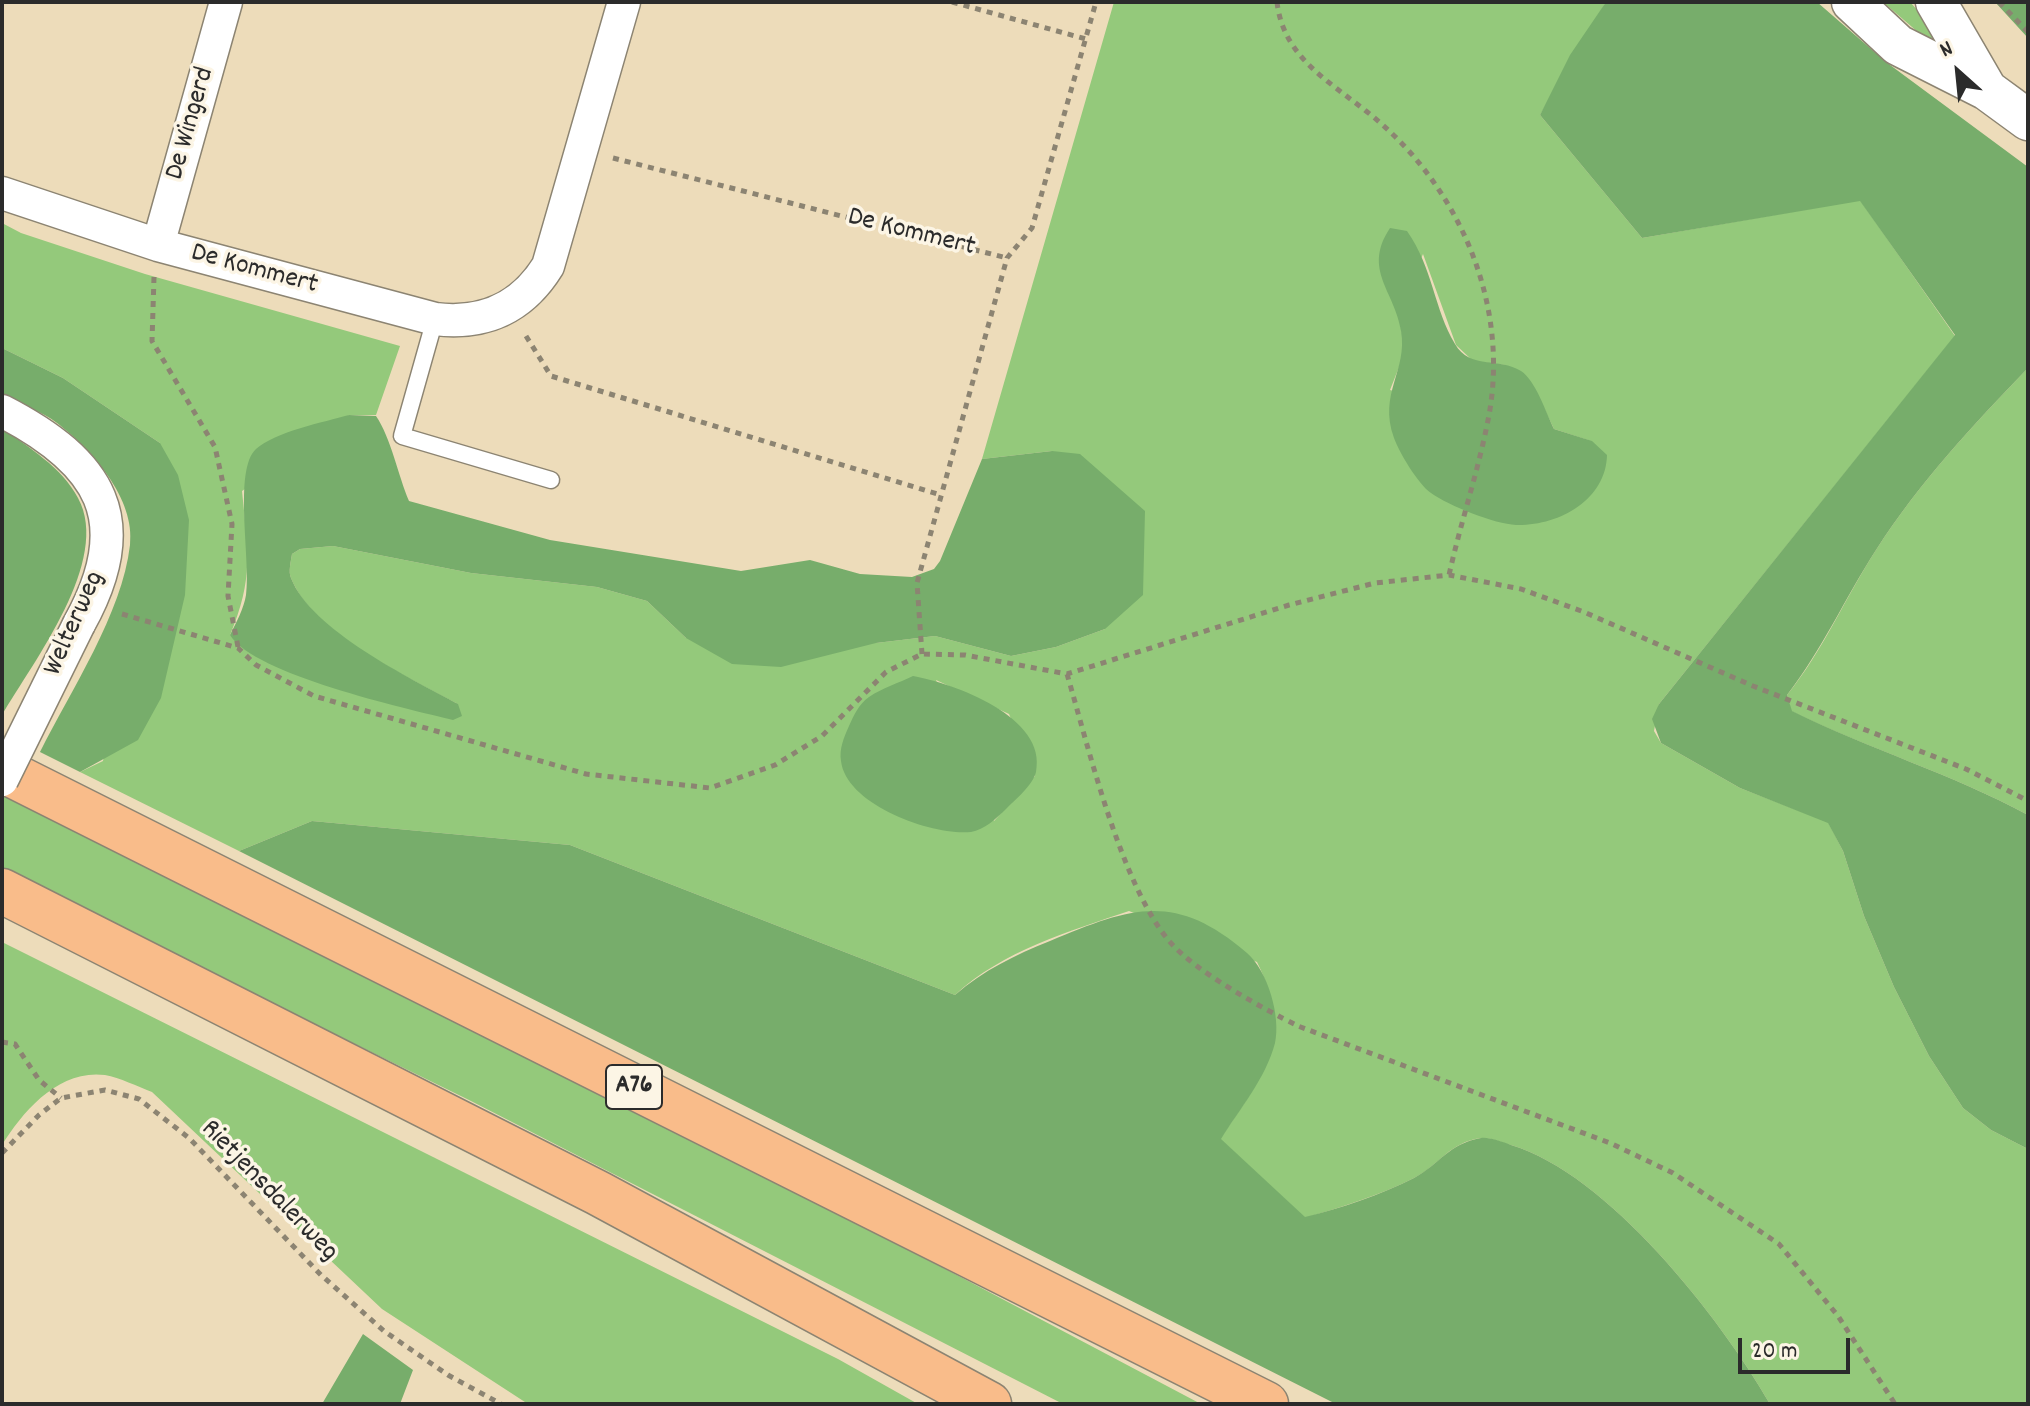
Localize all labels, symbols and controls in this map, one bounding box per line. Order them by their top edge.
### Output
north arrow [1918,32,1998,112]
text: N [1935,34,1959,66]
street label: De Wingerd [160,64,224,184]
street label: De Kommert [844,202,978,266]
street label: De Kommert [187,238,321,304]
street label: Welterweg [38,567,114,681]
road number: A76 [606,1065,662,1109]
street label: Rietjensdalerweg [192,1114,344,1270]
scale bar [1742,1322,1854,1372]
text: 20 m [1752,1335,1798,1369]

